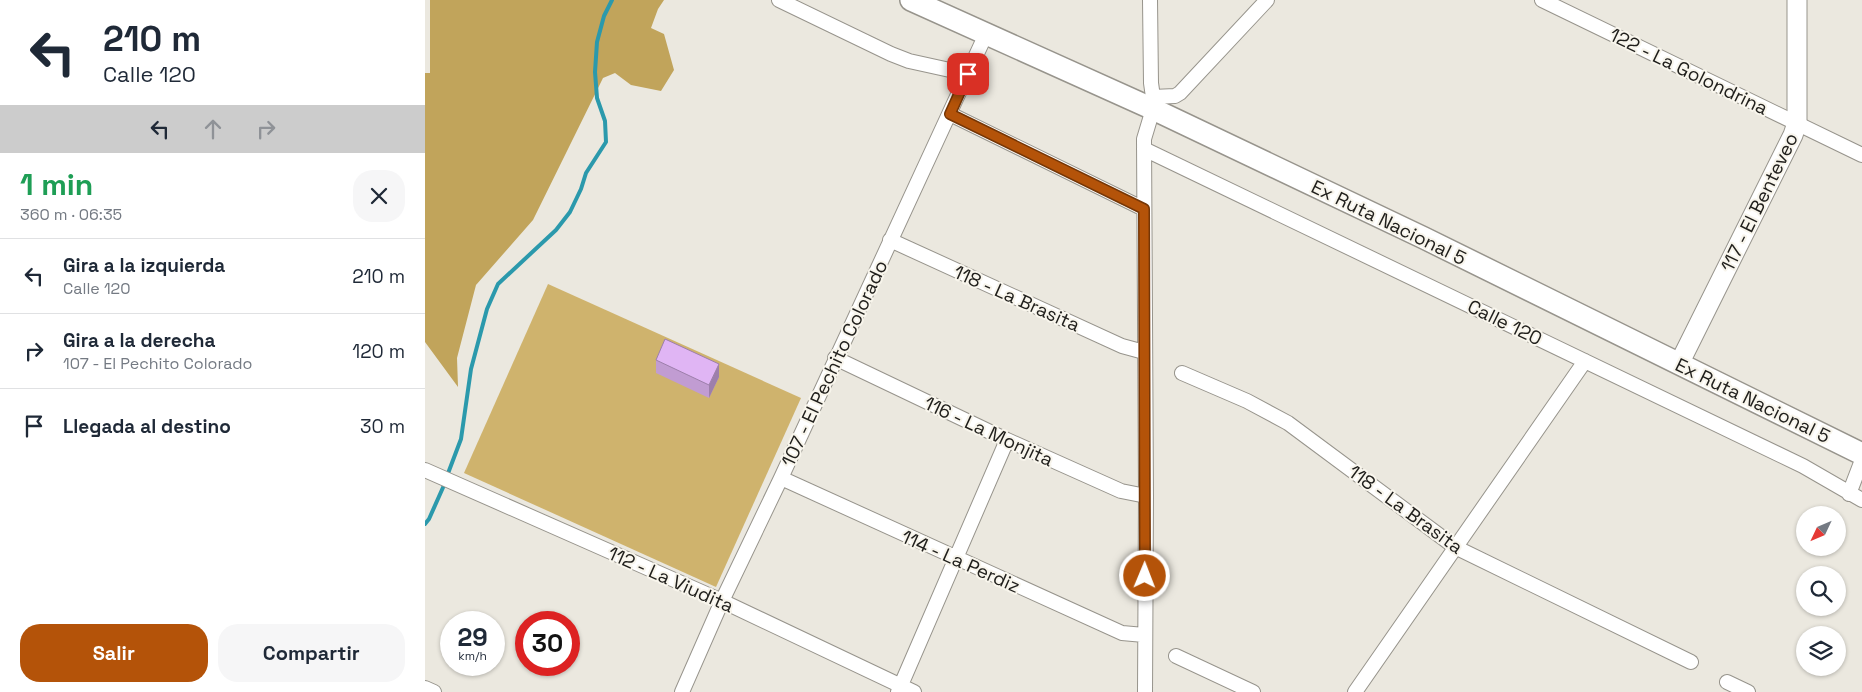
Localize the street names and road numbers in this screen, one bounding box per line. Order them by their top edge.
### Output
street label: 122 - La Golondrina [1605,22,1772,121]
street label: 117 - El Benteveo [1715,129,1804,276]
street label: Ex Ruta Nacional 5 [1307,174,1470,271]
street label: 107 - El Pechito Colorado [776,256,893,470]
street label: 118 - La Brasita [950,259,1084,338]
street label: Calle 120 [1463,294,1546,351]
street label: Ex Ruta Nacional 5 [1671,352,1834,449]
street label: 116 - La Monjita [920,391,1057,472]
street label: 118 - La Brasita [1343,459,1468,559]
street label: 114 - La Perdiz [898,524,1024,599]
street label: 112 - La Viudita [604,541,738,618]

